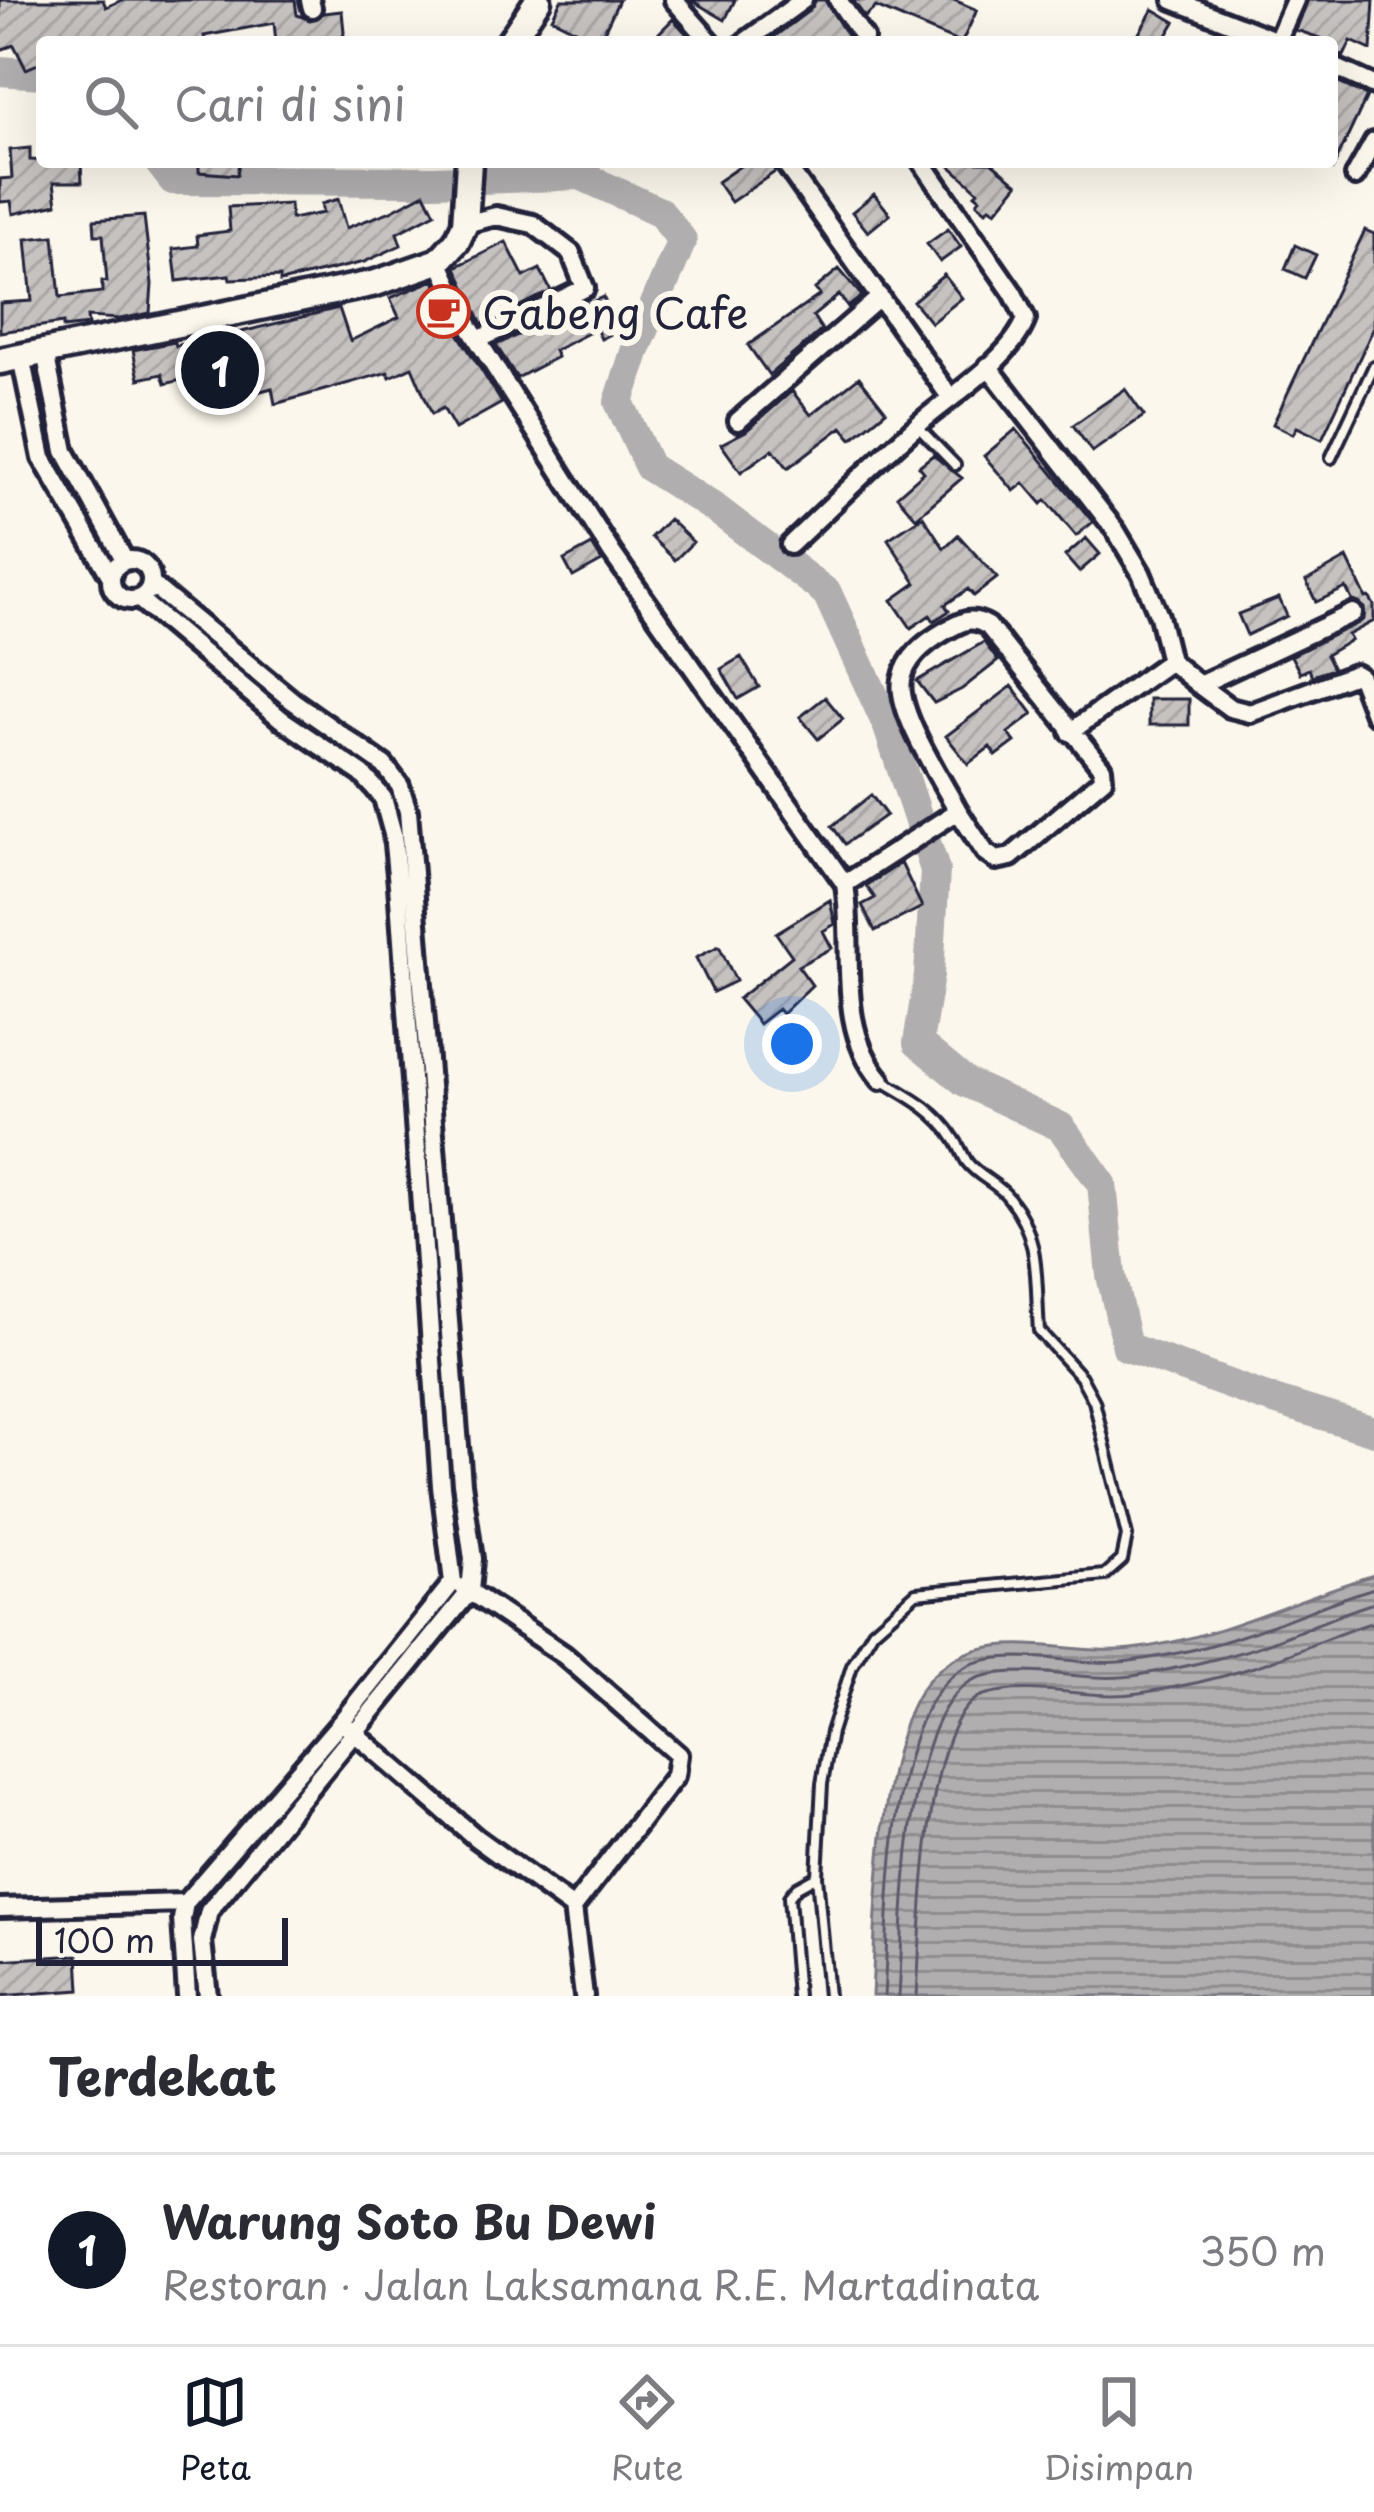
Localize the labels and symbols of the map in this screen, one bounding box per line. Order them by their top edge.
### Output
place label: Gabeng Cafe [482,280,749,343]
cafe icon: Gabeng Cafe [415,283,471,339]
pin: 1 [181,325,259,415]
your location [762,1014,822,1074]
scale bar [36,1912,288,1965]

